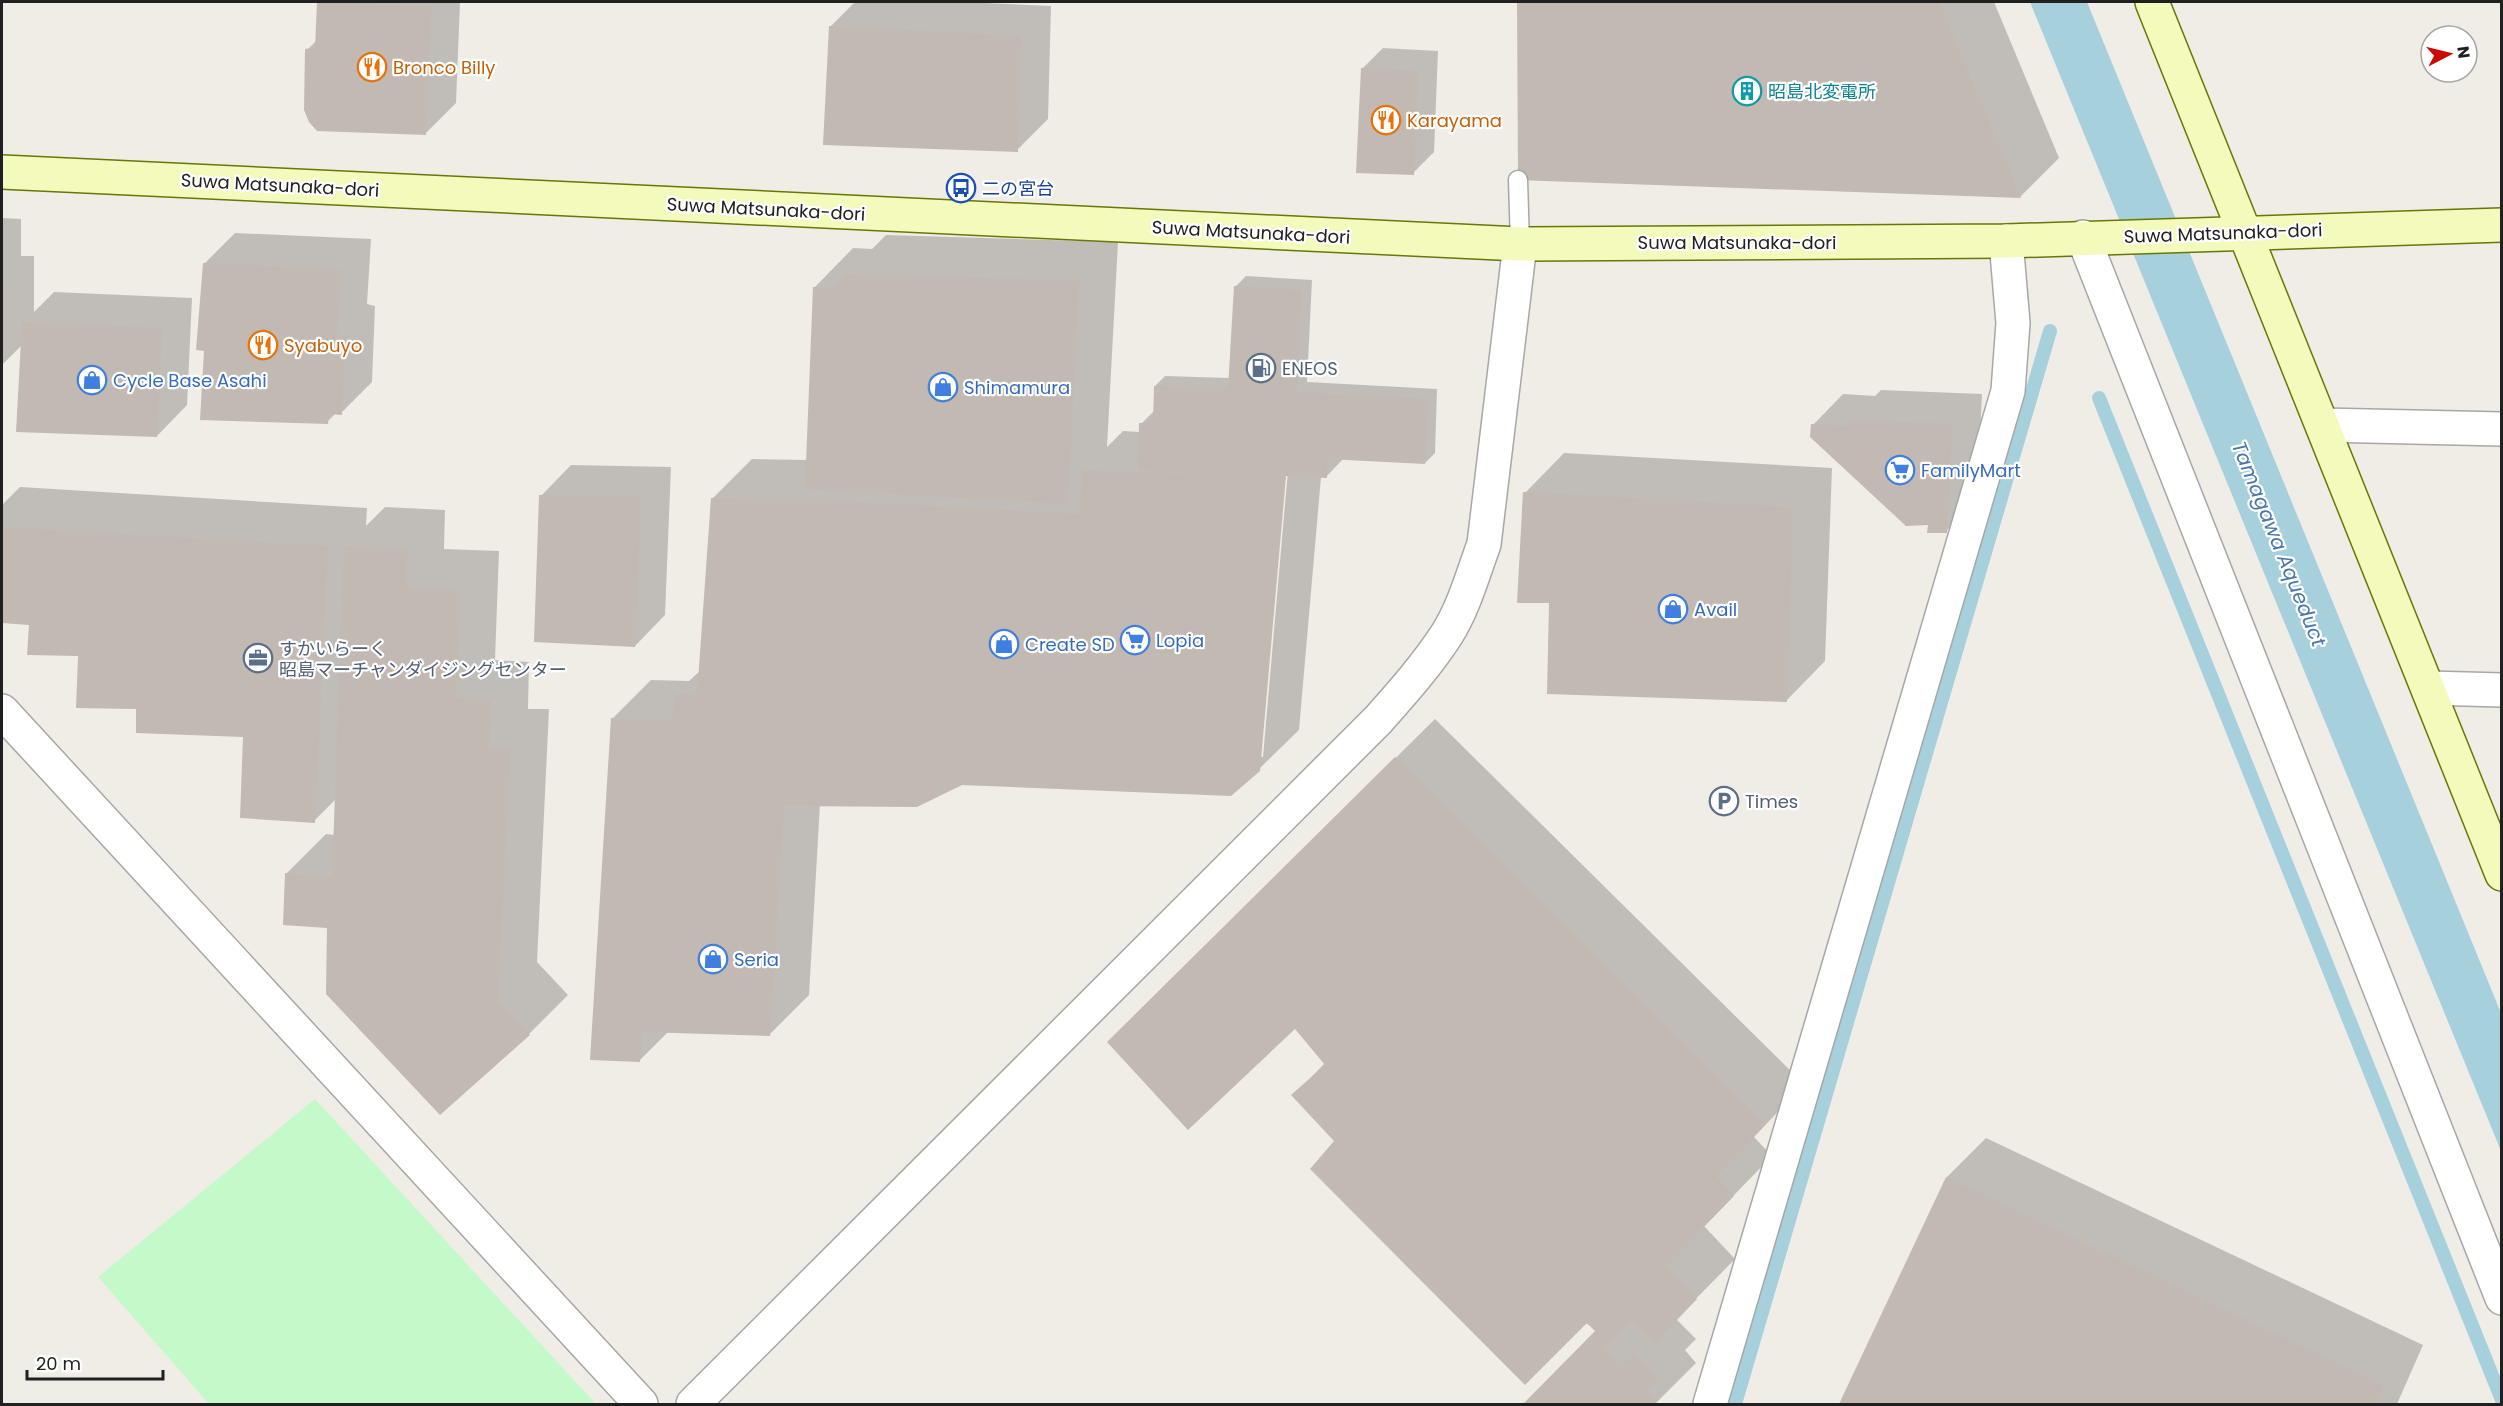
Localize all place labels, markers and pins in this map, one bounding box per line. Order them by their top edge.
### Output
restaurant icon: Bronco Billy [356,51,388,83]
place label: Bronco Billy [393,55,496,80]
building icon: 昭島北変電所 [1731,75,1763,107]
place label: 昭島北変電所 [1768,79,1876,104]
restaurant icon: Karayama [1370,104,1402,136]
place label: Karayama [1407,108,1502,133]
bus stop icon: 二の宮台 [945,172,977,204]
place label: 二の宮台 [982,176,1054,201]
restaurant icon: Syabuyo [247,329,279,361]
place label: Syabuyo [284,333,362,358]
fuel station icon: ENEOS [1245,352,1277,384]
place label: ENEOS [1282,356,1338,381]
shop icon: Cycle Base Asahi [76,364,108,396]
place label: Cycle Base Asahi [113,368,267,393]
shop icon: Shimamura [927,371,959,403]
place label: Shimamura [964,375,1070,400]
supermarket icon: FamilyMart [1884,454,1916,486]
place label: FamilyMart [1921,458,2021,483]
shop icon: Avail [1657,593,1689,625]
place label: Avail [1694,597,1737,622]
supermarket icon: Lopia [1119,624,1151,656]
shop icon: Create SD [988,628,1020,660]
place label: Lopia [1156,628,1204,653]
place label: Create SD [1025,632,1115,657]
place label: すかいらーく 昭島マーチャンダイジングセンター [279,636,567,682]
office icon: すかいらーく 昭島マーチャンダイジングセンター [242,642,274,674]
parking icon: Times [1708,785,1740,817]
place label: Times [1745,789,1798,814]
shop icon: Seria [697,943,729,975]
place label: Seria [734,947,779,972]

